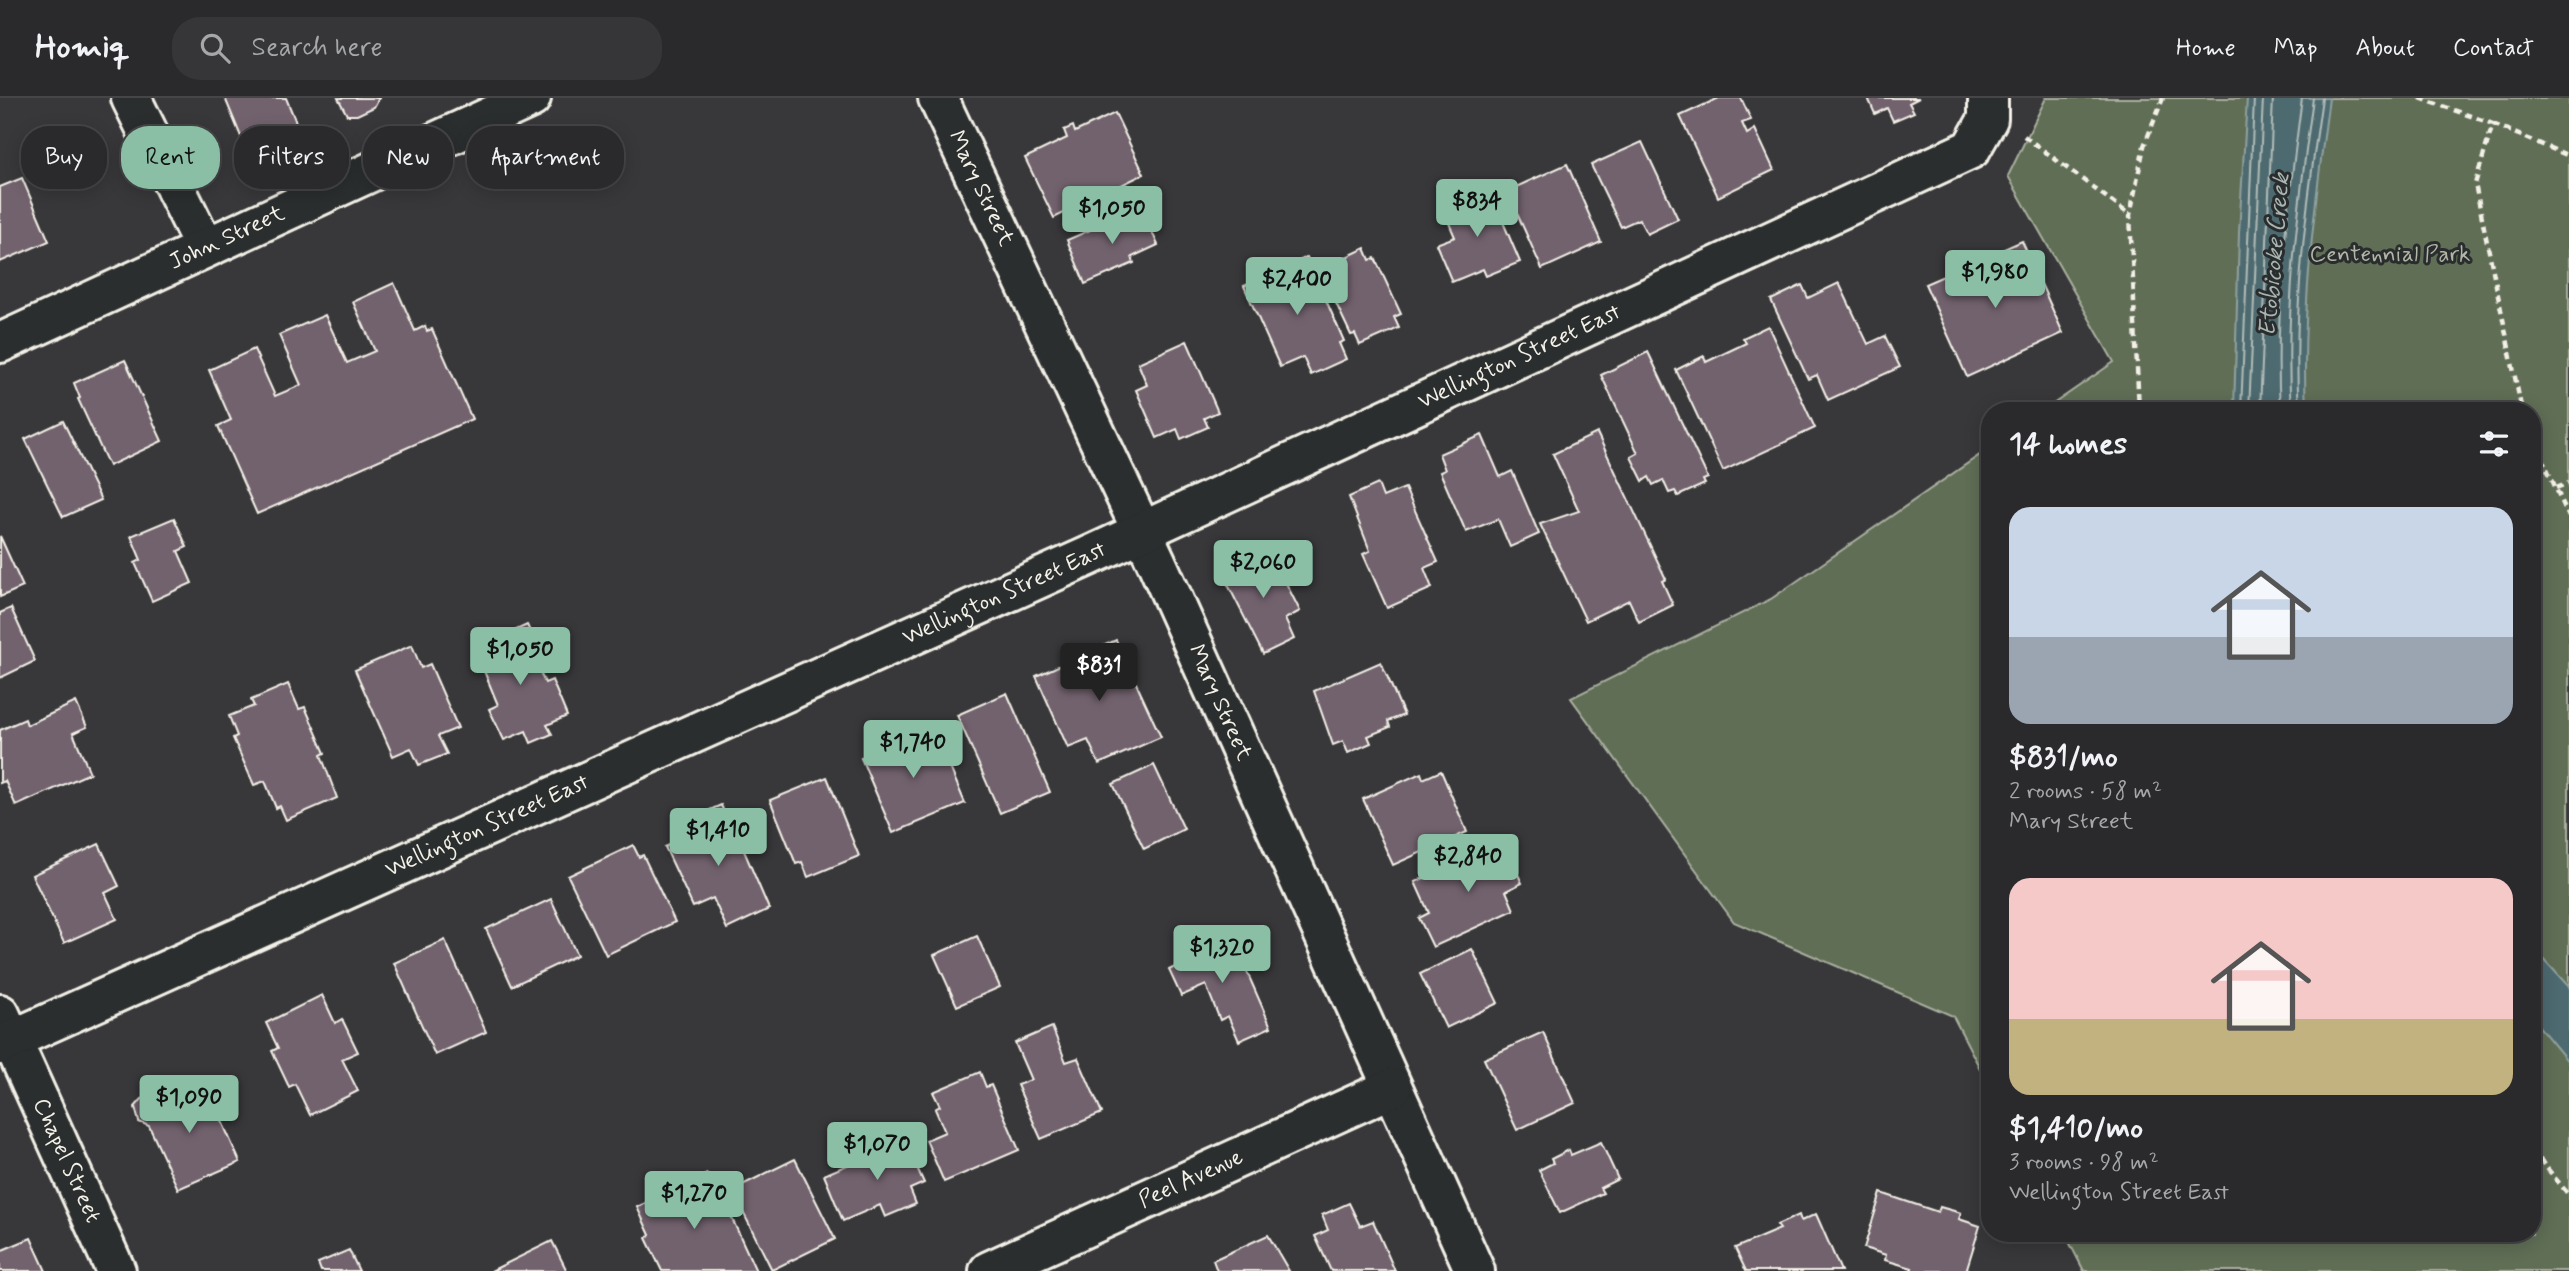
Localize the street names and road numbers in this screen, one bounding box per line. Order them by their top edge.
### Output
street label: Mary Street [941,126,1021,252]
street label: John Street [165,199,290,278]
street label: Wellington Street East [1413,298,1626,417]
street label: Wellington Street East [898,535,1111,653]
street label: Mary Street [1180,640,1259,766]
street label: Wellington Street East [381,767,594,885]
street label: Chapel Street [25,1094,107,1228]
street label: Peel Avenue [1134,1142,1248,1216]

